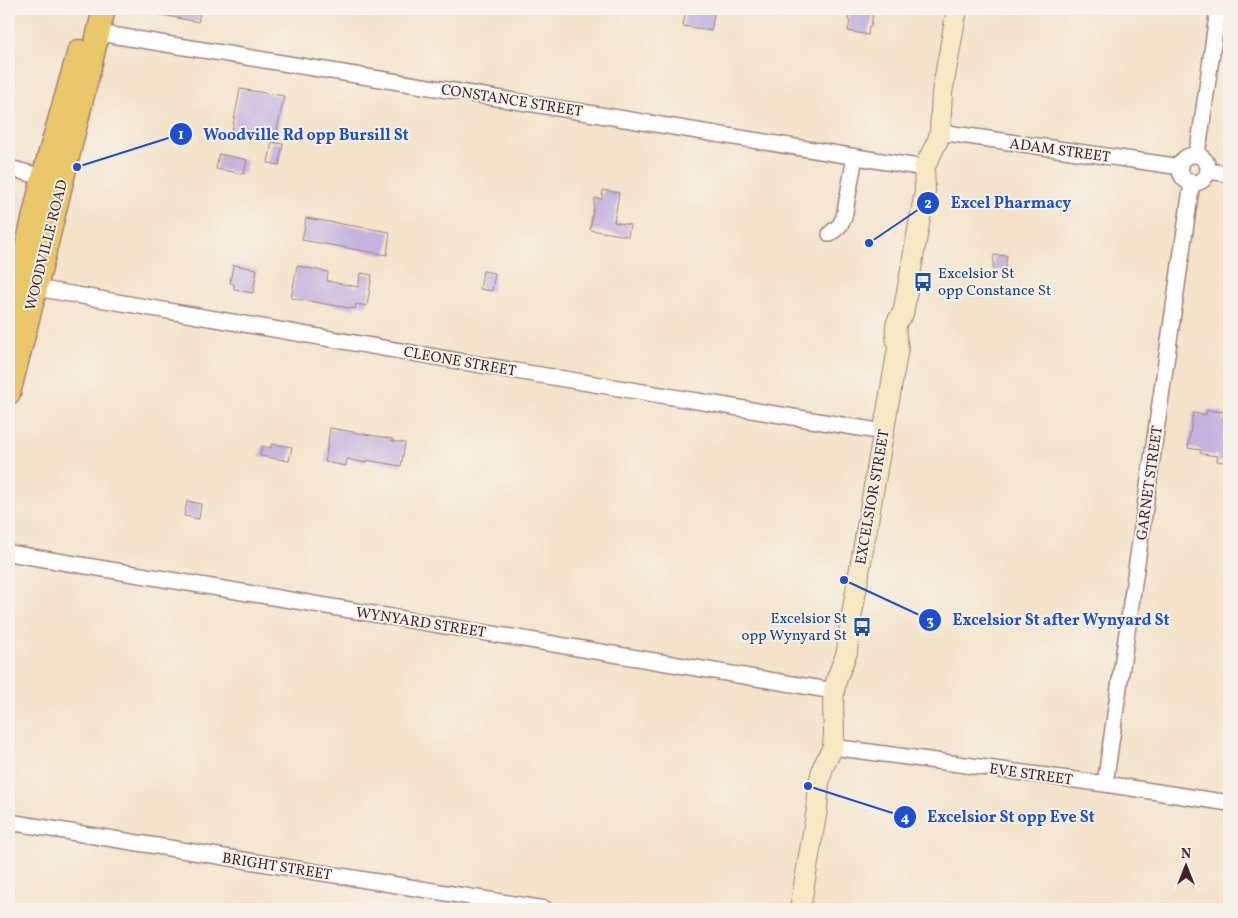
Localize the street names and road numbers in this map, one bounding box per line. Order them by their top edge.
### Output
street label: CONSTANCE STREET [439,80,584,123]
street label: ADAM STREET [1008,134,1112,169]
street label: WOODVILLE ROAD [21,178,74,313]
street label: CLEONE STREET [402,342,518,383]
street label: GARNET STREET [1132,424,1169,542]
street label: EXCELSIOR STREET [851,428,896,566]
street label: WYNYARD STREET [354,603,488,644]
street label: EVE STREET [988,759,1074,792]
street label: BRIGHT STREET [220,848,333,887]

